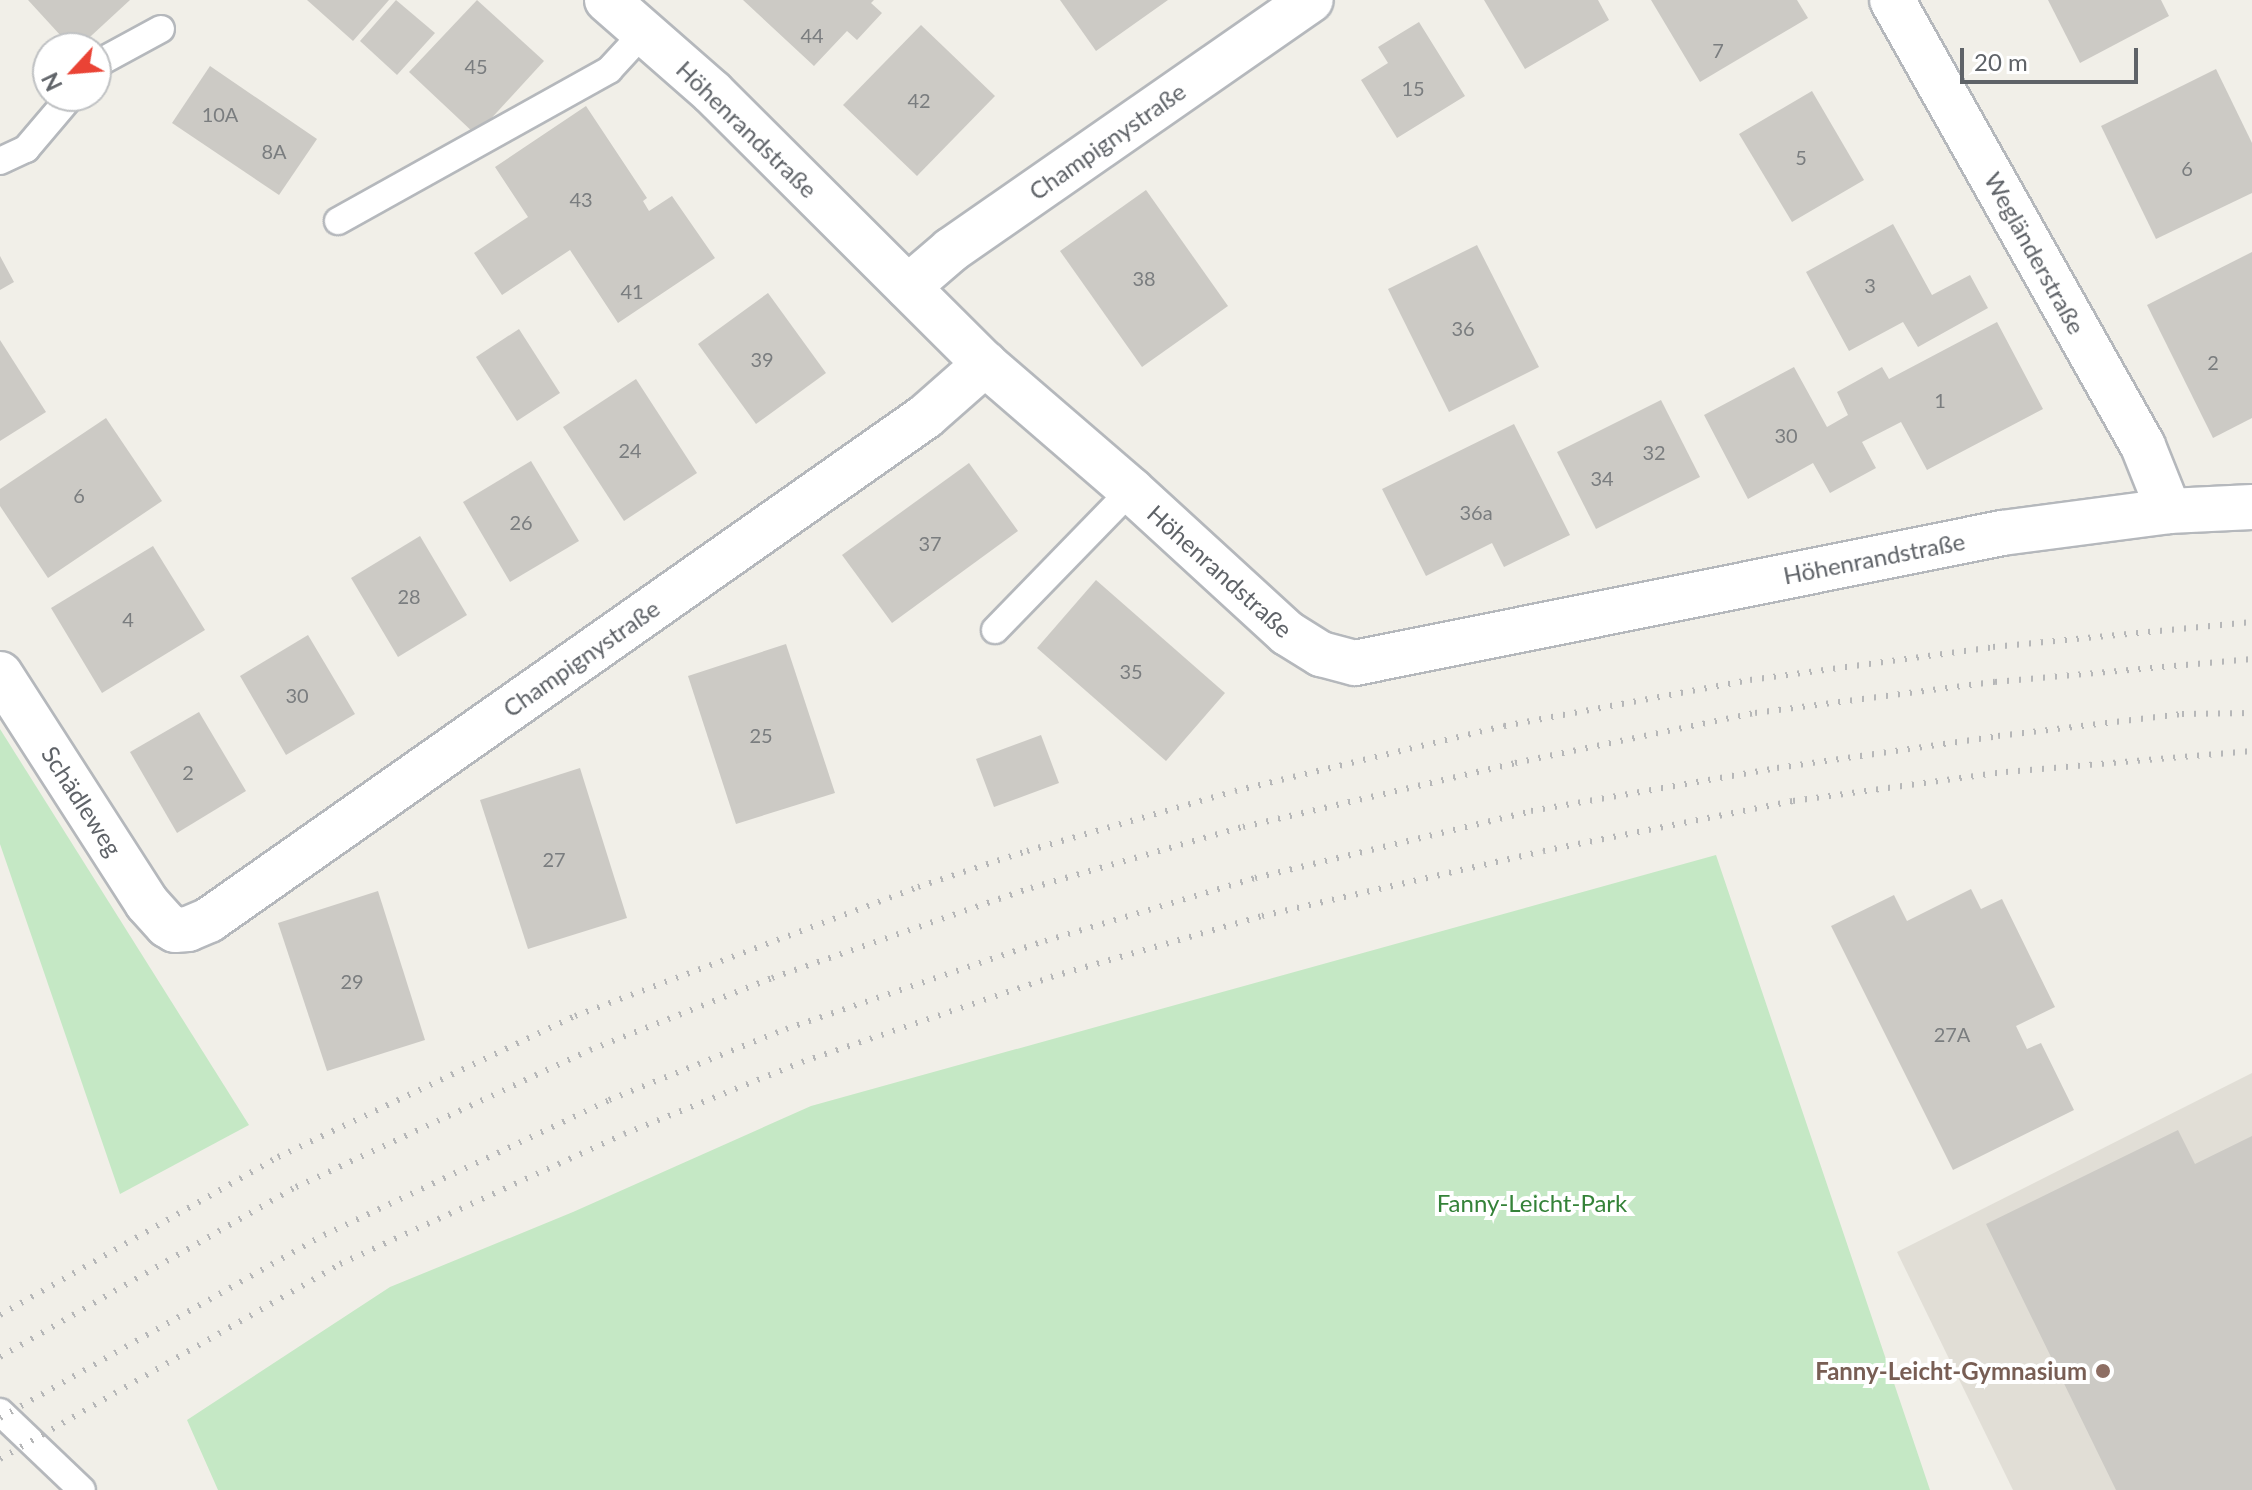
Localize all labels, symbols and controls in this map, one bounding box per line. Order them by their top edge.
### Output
house number: 44 [800,23,824,47]
north arrow [32,32,112,112]
scale bar [1964,32,2142,82]
house number: 7 [1712,38,1724,62]
text: 20 m [1974,47,2028,76]
house number: 45 [464,54,488,78]
street label: Höhenrandstraße [671,55,823,203]
text: N [36,68,68,95]
street label: Champignystraße [1023,76,1191,206]
house number: 15 [1401,76,1425,100]
house number: 42 [907,88,931,112]
house number: 10A [202,102,238,126]
house number: 8A [261,139,287,163]
house number: 5 [1795,145,1807,169]
house number: 6 [2181,156,2193,180]
street label: Wegländerstraße [1979,167,2091,339]
house number: 43 [569,187,593,211]
house number: 38 [1132,266,1156,290]
house number: 3 [1864,273,1876,297]
house number: 41 [620,279,644,303]
house number: 36 [1451,316,1475,340]
house number: 39 [750,347,774,371]
house number: 2 [2207,350,2219,374]
house number: 1 [1934,388,1946,412]
house number: 30 [1774,423,1798,447]
house number: 24 [618,438,642,462]
house number: 32 [1642,440,1666,464]
house number: 34 [1590,466,1614,490]
house number: 6 [73,483,85,507]
street label: Höhenrandstraße [1142,499,1298,643]
house number: 36a [1459,500,1493,524]
house number: 26 [509,510,533,534]
street label: Höhenrandstraße [1781,526,1967,590]
house number: 37 [918,531,942,555]
house number: 28 [397,584,421,608]
street label: Champignystraße [497,593,665,723]
house number: 4 [122,607,134,631]
house number: 35 [1119,659,1143,683]
house number: 30 [285,683,309,707]
house number: 25 [749,723,773,747]
street label: Schädleweg [36,741,128,861]
house number: 2 [182,760,194,784]
house number: 27 [542,847,566,871]
house number: 29 [340,969,364,993]
house number: 27A [1934,1022,1970,1046]
park label: Fanny-Leicht-Park [1437,1189,1627,1217]
place label: Fanny-Leicht-Gymnasium [1815,1357,2087,1385]
marker: Fanny-Leicht-Gymnasium [2094,1362,2112,1380]

